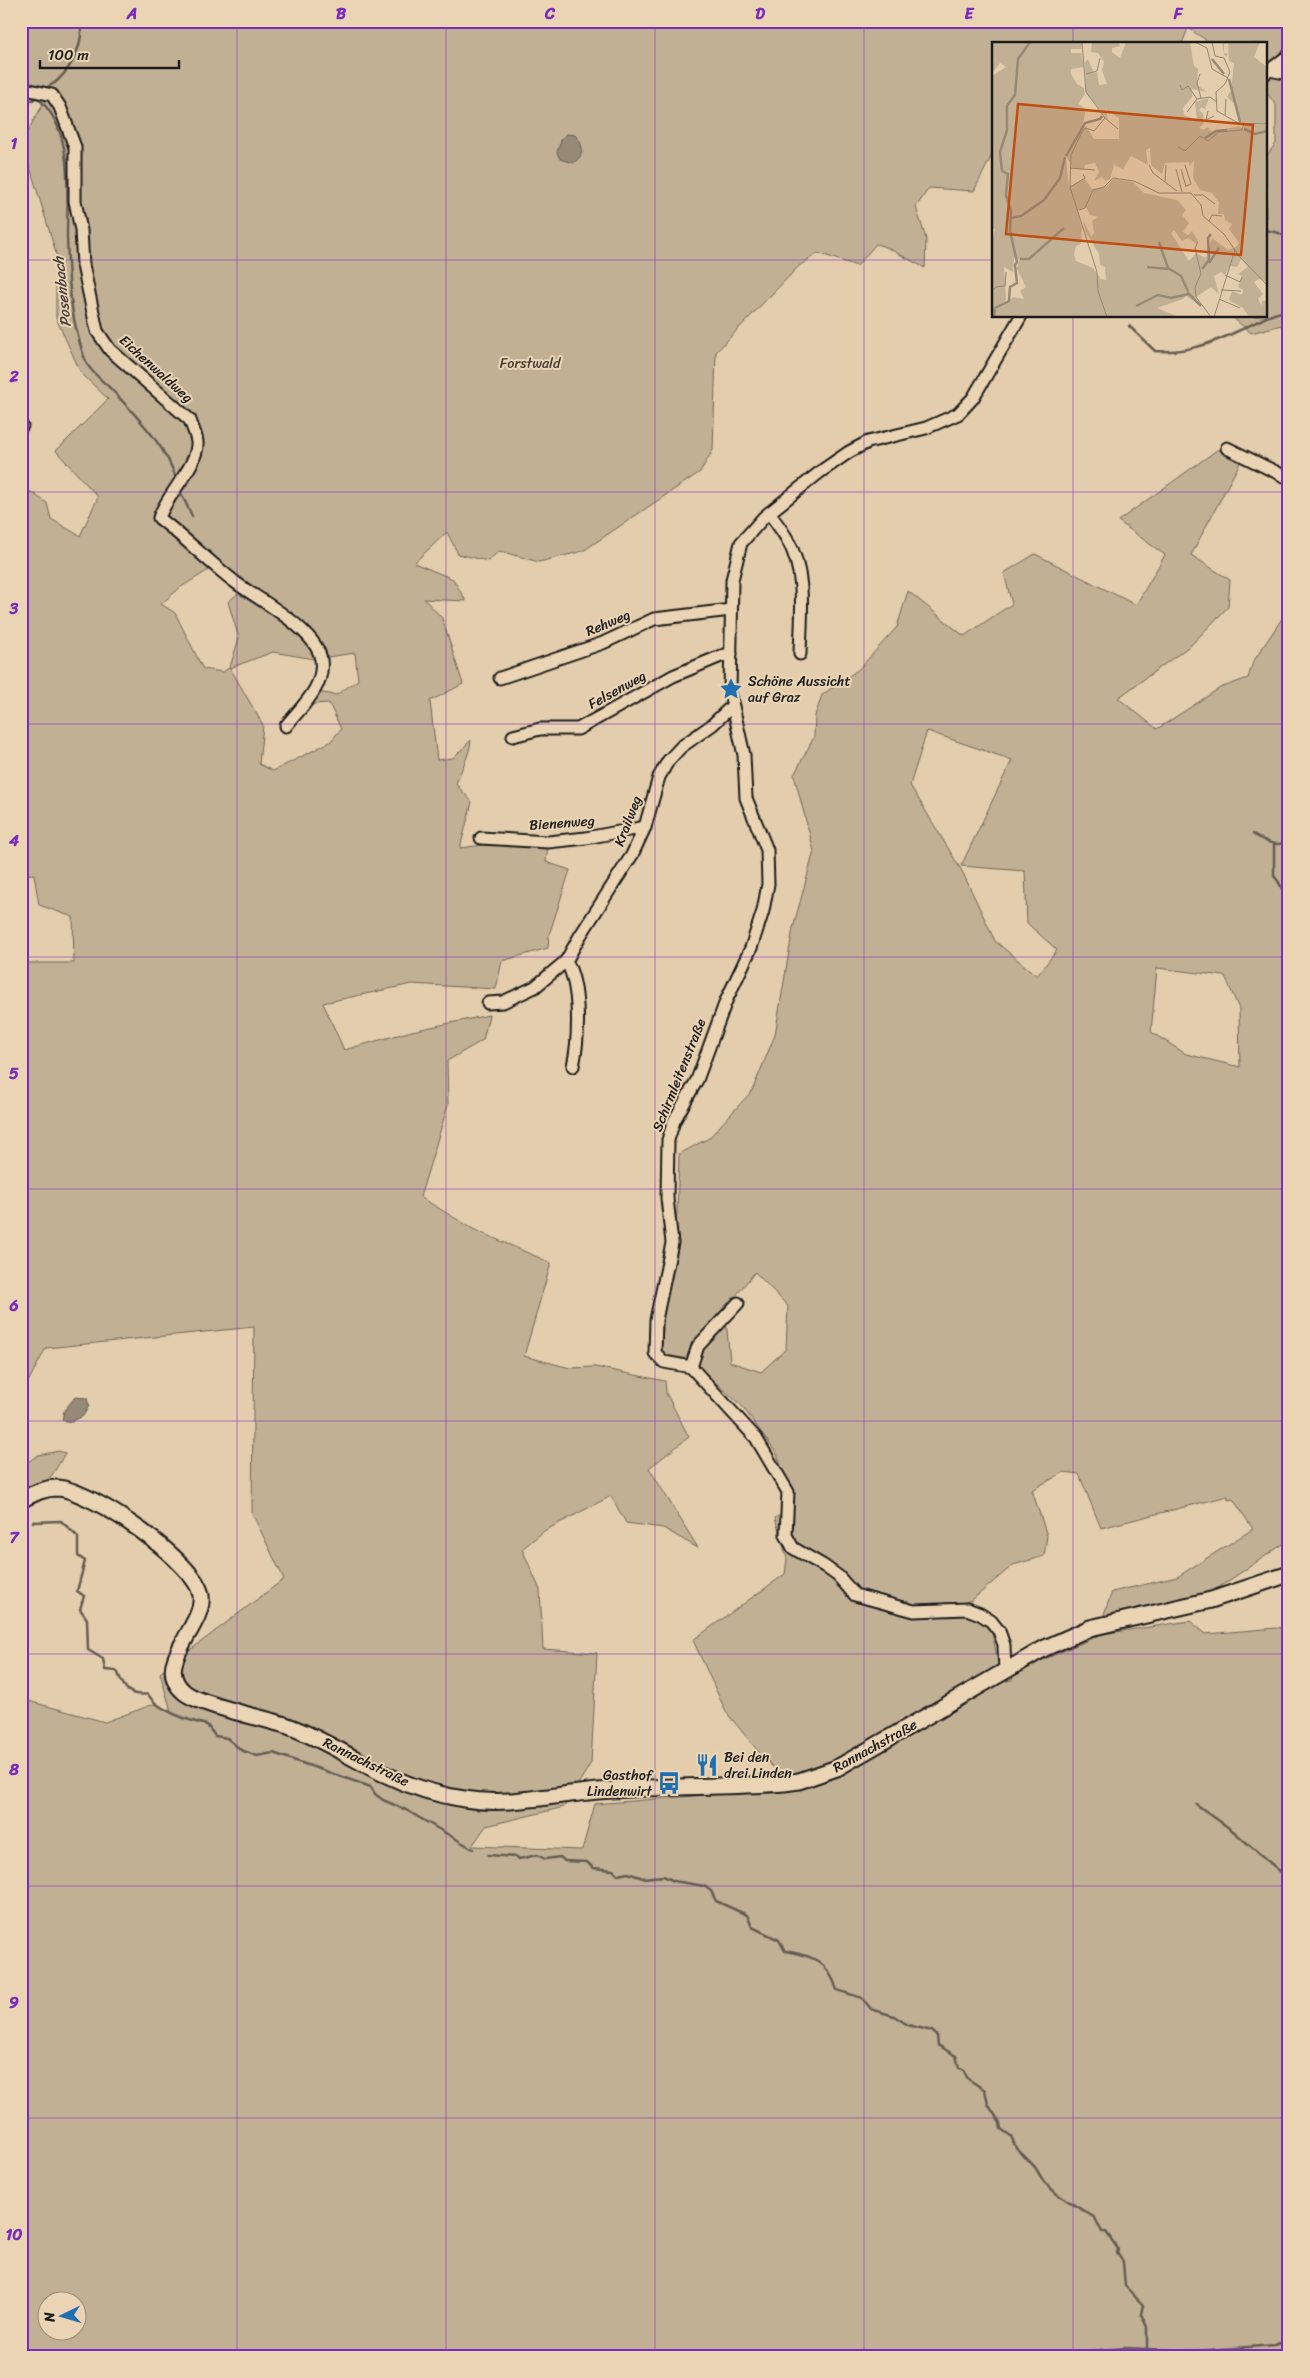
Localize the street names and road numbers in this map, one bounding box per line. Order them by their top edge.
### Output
street label: Eichenwaldweg [113,329,199,409]
street label: Rehweg [581,602,635,644]
street label: Felsenweg [583,664,651,716]
street label: Krailweg [607,792,649,850]
street label: Bienenweg [528,808,596,838]
street label: Schirmleitenstraße [645,1014,713,1135]
street label: Rannachstraße [828,1712,922,1780]
street label: Rannachstraße [318,1730,414,1794]

